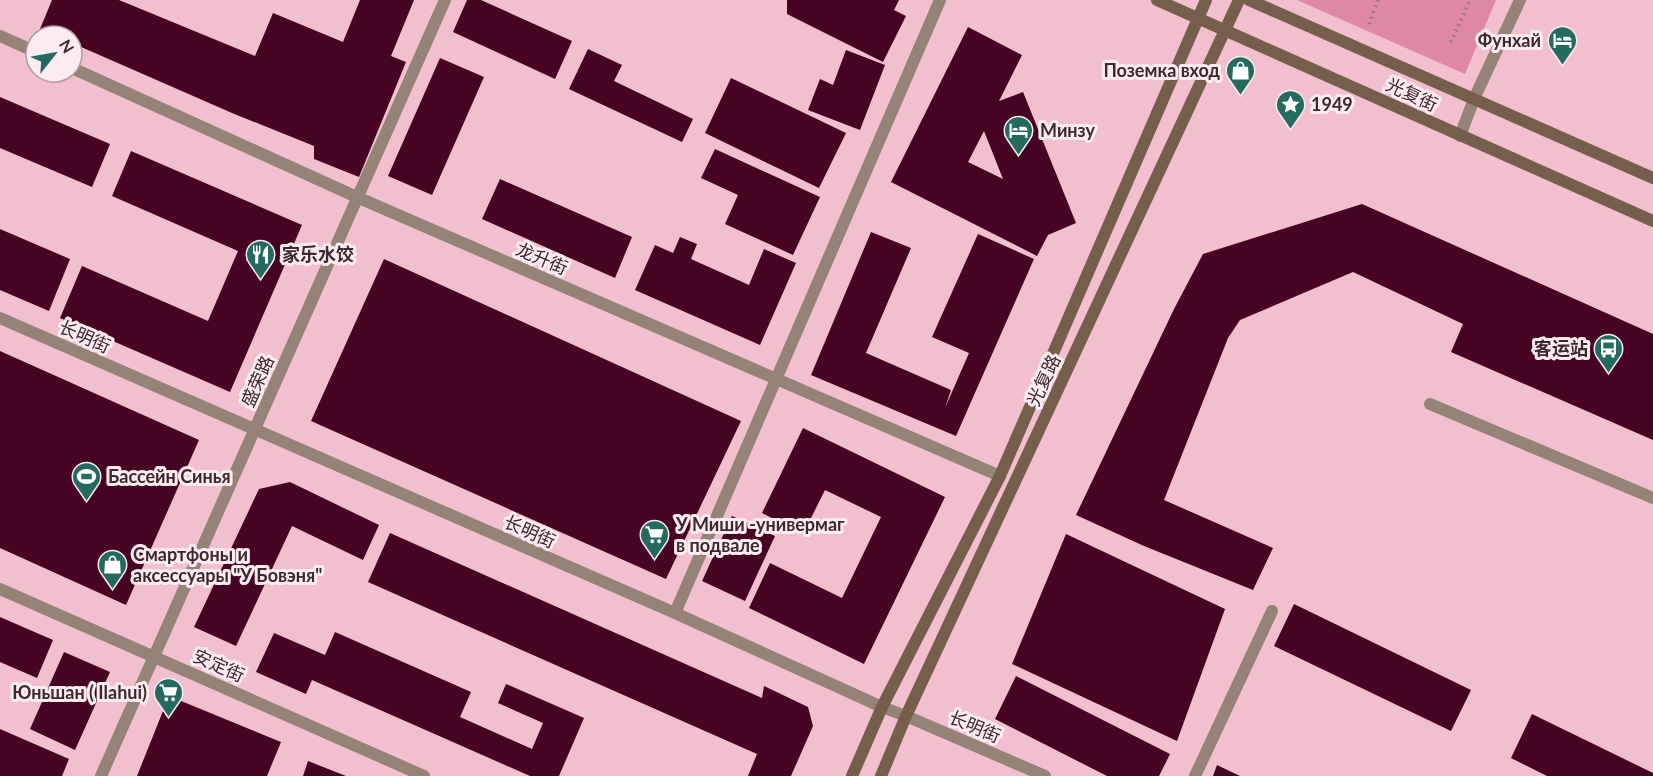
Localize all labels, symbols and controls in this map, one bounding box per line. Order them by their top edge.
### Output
north arrow [24,24,84,84]
hotel icon: Фунхай [1546,24,1578,66]
place label: Фунхай [1478,29,1541,51]
text: N [56,36,79,56]
shop icon: Поземка вход [1225,54,1257,96]
place label: Поземка вход [1103,59,1221,81]
street label: 光复街 [1383,73,1441,115]
place icon: 1949 [1274,88,1306,130]
place label: 1949 [1311,93,1353,115]
hotel icon: Минзу [1003,114,1035,156]
place label: Минзу [1040,119,1095,141]
street label: 龙升街 [513,237,571,279]
restaurant icon: 家乐水饺 [245,238,277,280]
place label: 家乐水饺 [282,243,354,265]
street label: 长明街 [56,315,114,357]
bus stop icon: 客运站 [1593,332,1625,374]
place label: 客运站 [1534,337,1588,359]
street label: 光复路 [1022,351,1064,409]
street label: 盛荣路 [236,352,278,410]
sports icon: Бассейн Синья [71,460,103,502]
place label: Бассейн Синья [108,465,231,487]
street label: 长明街 [501,510,559,552]
place label: У Миши -универмаг в подвале [675,513,845,556]
supermarket icon: У Миши -универмаг в подвале [639,518,671,560]
place label: Смартфоны и аксессуары "У Бовэня" [133,543,322,586]
shop icon: Смартфоны и аксессуары "У Бовэня" [96,548,128,590]
street label: 安定街 [190,644,248,686]
supermarket icon: Юньшан ( Ilahui) [152,676,184,718]
place label: Юньшан ( Ilahui) [12,681,147,703]
street label: 长明街 [946,705,1004,747]

